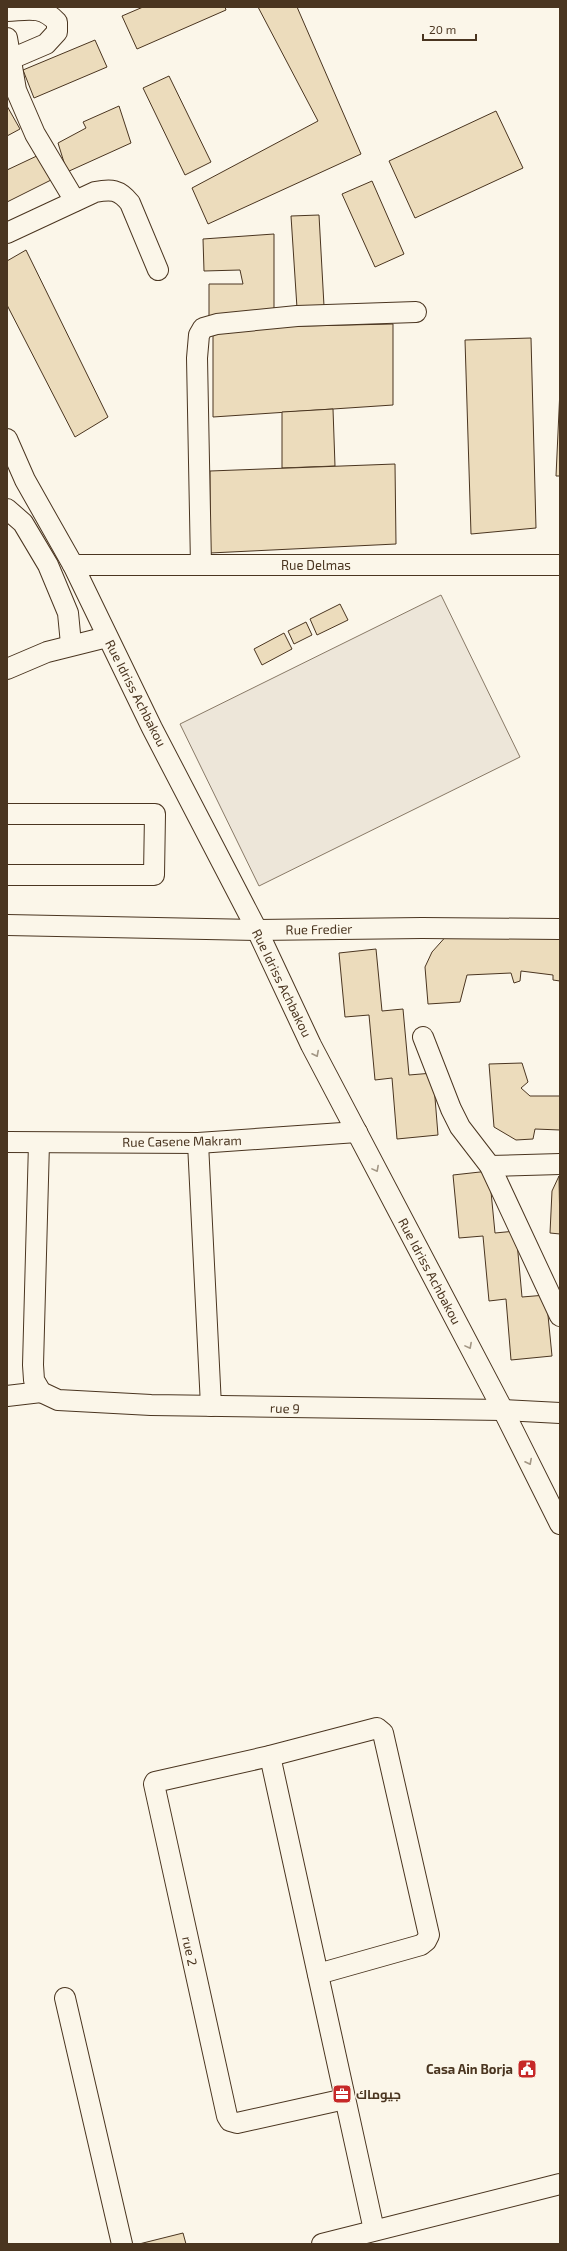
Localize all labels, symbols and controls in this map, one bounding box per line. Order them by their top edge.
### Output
scale bar [423,16,476,42]
text: 20 m [429,22,456,36]
street label: Rue Delmas [281,557,351,573]
street label: Rue Idriss Achbakou [102,637,170,749]
street label: Rue Fredier [285,920,353,938]
street label: Rue Idriss Achbakou [249,926,315,1040]
one-way arrow [311,1050,319,1057]
street label: Rue Casene Makram [122,1132,242,1150]
one-way arrow [372,1165,379,1172]
street label: Rue Idriss Achbakou [395,1215,465,1327]
one-way arrow [465,1342,472,1349]
street label: rue 9 [270,1399,300,1417]
one-way arrow [524,1457,532,1465]
street label: rue 2 [179,1935,201,1967]
public building icon: Casa Ain Borja [516,2058,538,2080]
place label: Casa Ain Borja [426,2061,513,2077]
office icon: جيوماك [331,2083,353,2105]
place label: جيوماك [356,2086,401,2103]

